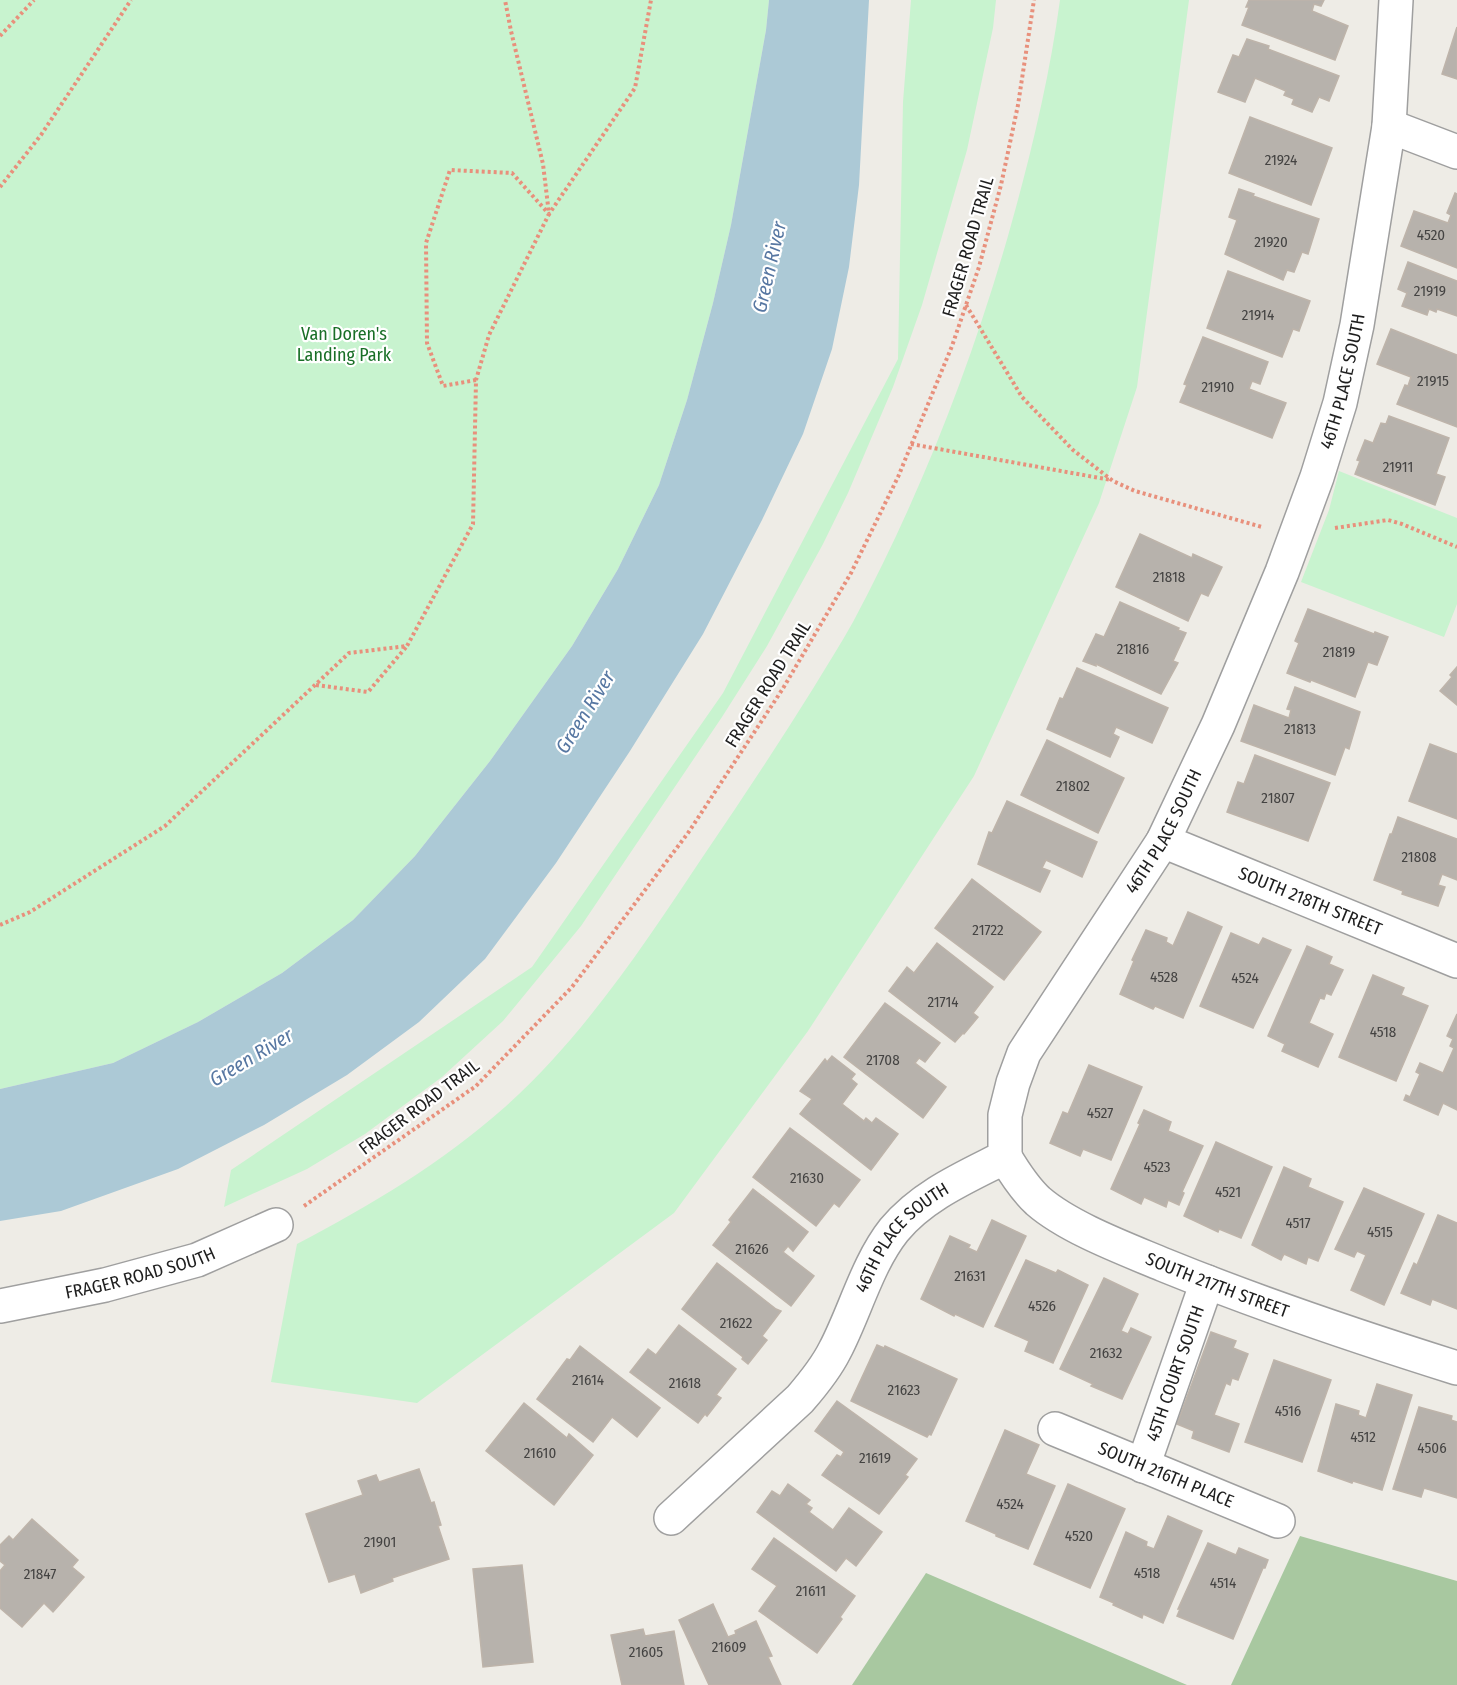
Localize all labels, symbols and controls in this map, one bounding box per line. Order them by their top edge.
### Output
house number: 21924 [1265,151,1297,169]
street label: FRAGER ROAD TRAIL [937,174,999,320]
water label: Green River [747,218,791,315]
house number: 4520 [1417,226,1445,244]
house number: 21920 [1254,233,1288,251]
house number: 21919 [1414,282,1446,300]
house number: 21914 [1242,306,1274,324]
street label: 46TH PLACE SOUTH [1315,312,1370,452]
park label: Van Doren's Landing Park [297,323,392,366]
house number: 21915 [1417,372,1449,390]
house number: 21910 [1202,378,1234,396]
house number: 21911 [1383,458,1413,476]
house number: 21818 [1153,568,1185,586]
street label: FRAGER ROAD TRAIL [720,617,816,751]
house number: 21816 [1117,640,1149,658]
house number: 21819 [1323,643,1355,661]
water label: Green River [550,665,620,758]
house number: 21813 [1284,720,1316,738]
street label: 46TH PLACE SOUTH [1121,766,1206,898]
house number: 21802 [1056,777,1090,795]
house number: 21807 [1261,789,1295,807]
house number: 21808 [1402,848,1436,866]
street label: SOUTH 218TH STREET [1235,862,1386,940]
house number: 21722 [972,921,1004,939]
house number: 4528 [1150,968,1178,986]
house number: 4524 [1231,969,1259,987]
house number: 21714 [927,993,959,1011]
water label: Green River [205,1022,298,1091]
house number: 4518 [1370,1023,1396,1041]
house number: 21708 [866,1051,900,1069]
street label: FRAGER ROAD TRAIL [354,1055,484,1159]
house number: 4527 [1087,1104,1113,1122]
house number: 4523 [1143,1158,1171,1176]
house number: 21630 [790,1169,824,1187]
street label: 46TH PLACE SOUTH [850,1178,953,1296]
house number: 4521 [1215,1183,1241,1201]
house number: 4517 [1285,1214,1311,1232]
house number: 4515 [1367,1223,1393,1241]
house number: 21626 [735,1240,769,1258]
street label: FRAGER ROAD SOUTH [63,1242,219,1304]
street label: SOUTH 217TH STREET [1142,1248,1292,1323]
house number: 21631 [954,1267,986,1285]
house number: 4526 [1028,1297,1056,1315]
street label: 45TH COURT SOUTH [1141,1303,1209,1444]
house number: 21622 [720,1314,753,1332]
house number: 21632 [1090,1344,1123,1362]
house number: 21614 [572,1371,604,1389]
house number: 21618 [669,1374,701,1392]
house number: 21623 [888,1381,921,1399]
house number: 4516 [1275,1402,1301,1420]
house number: 4512 [1350,1428,1376,1446]
street label: SOUTH 216TH PLACE [1095,1437,1237,1513]
house number: 4506 [1417,1439,1447,1457]
house number: 21610 [524,1444,556,1462]
house number: 21619 [859,1449,891,1467]
house number: 4524 [996,1495,1024,1513]
house number: 4520 [1065,1527,1093,1545]
house number: 21901 [364,1533,396,1551]
house number: 4518 [1134,1564,1160,1582]
house number: 21847 [24,1565,56,1583]
house number: 4514 [1210,1574,1236,1592]
house number: 21611 [796,1582,826,1600]
house number: 21609 [712,1638,746,1656]
house number: 21605 [629,1643,663,1661]

